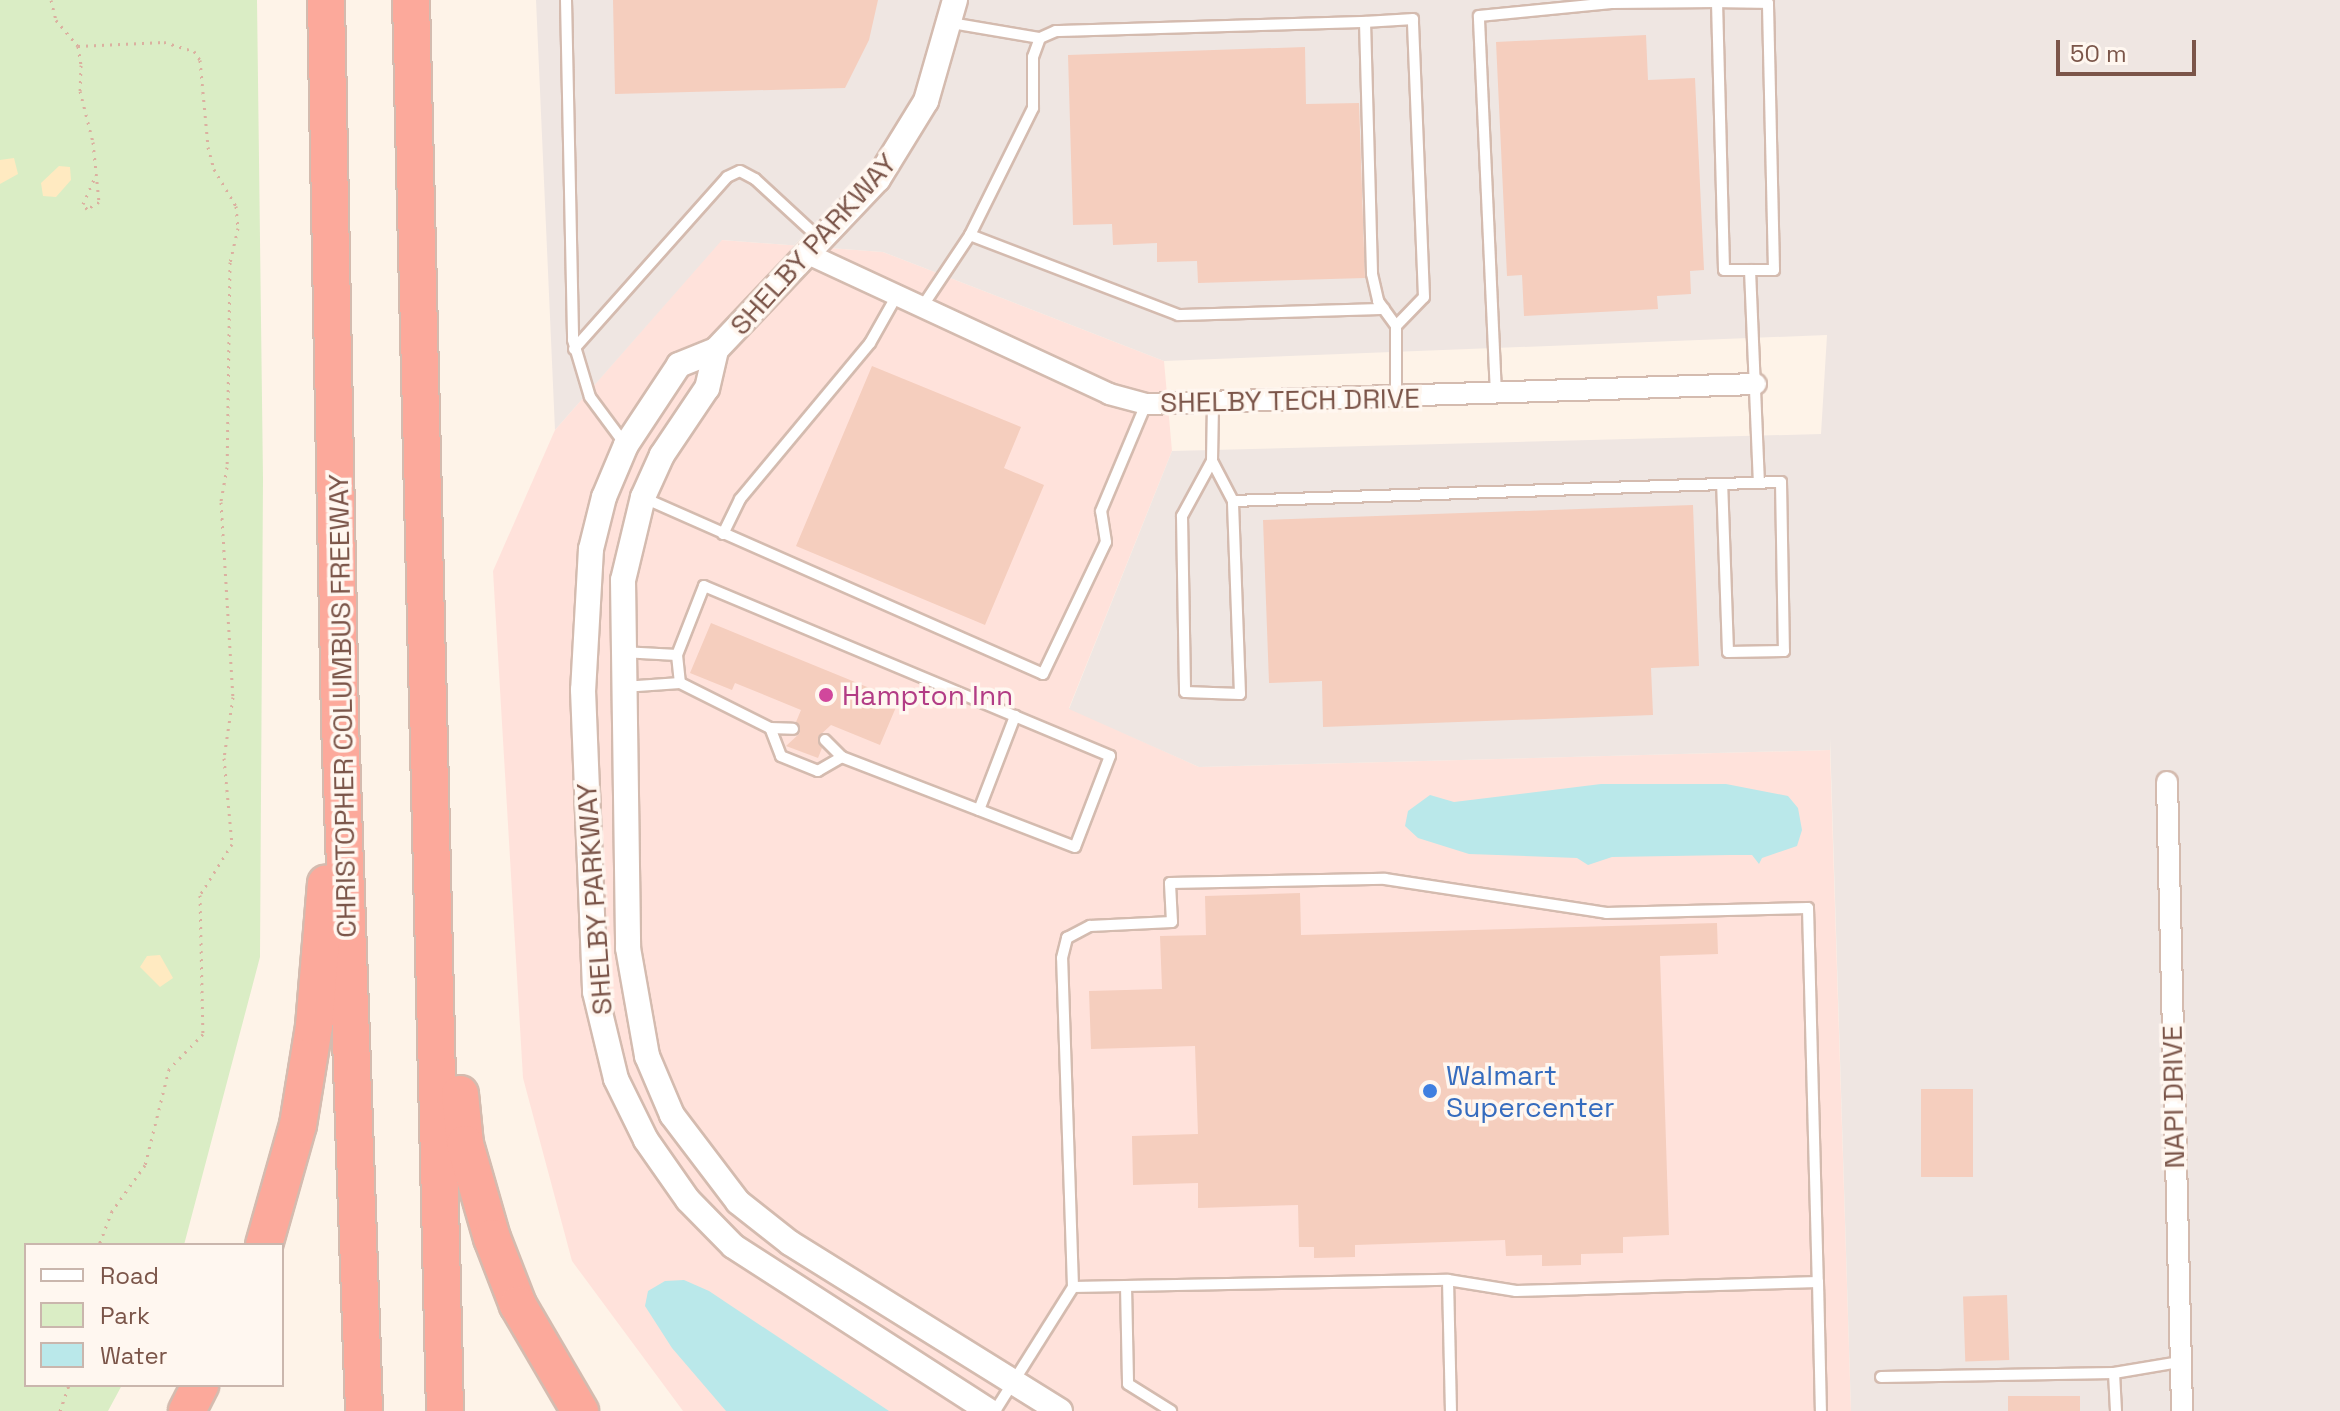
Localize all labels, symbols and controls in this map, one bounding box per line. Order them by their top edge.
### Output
scale bar [2060,24,2200,74]
text: 50 m [2070,38,2127,69]
street label: SHELBY PARKWAY [723,146,903,342]
street label: SHELBY TECH DRIVE [1159,381,1421,419]
street label: CHRISTOPHER COLUMBUS FREEWAY [321,474,363,938]
place label: Hampton Inn [842,678,1013,712]
marker: Hampton Inn [817,686,835,704]
street label: SHELBY PARKWAY [569,782,619,1016]
street label: NAPI DRIVE [2155,1025,2191,1169]
place label: Walmart Supercenter [1446,1058,1615,1124]
marker: Walmart Supercenter [1421,1082,1439,1100]
legend [24,1243,284,1387]
text: Road [100,1260,159,1291]
text: Park [100,1300,150,1331]
text: Water [100,1340,168,1371]

